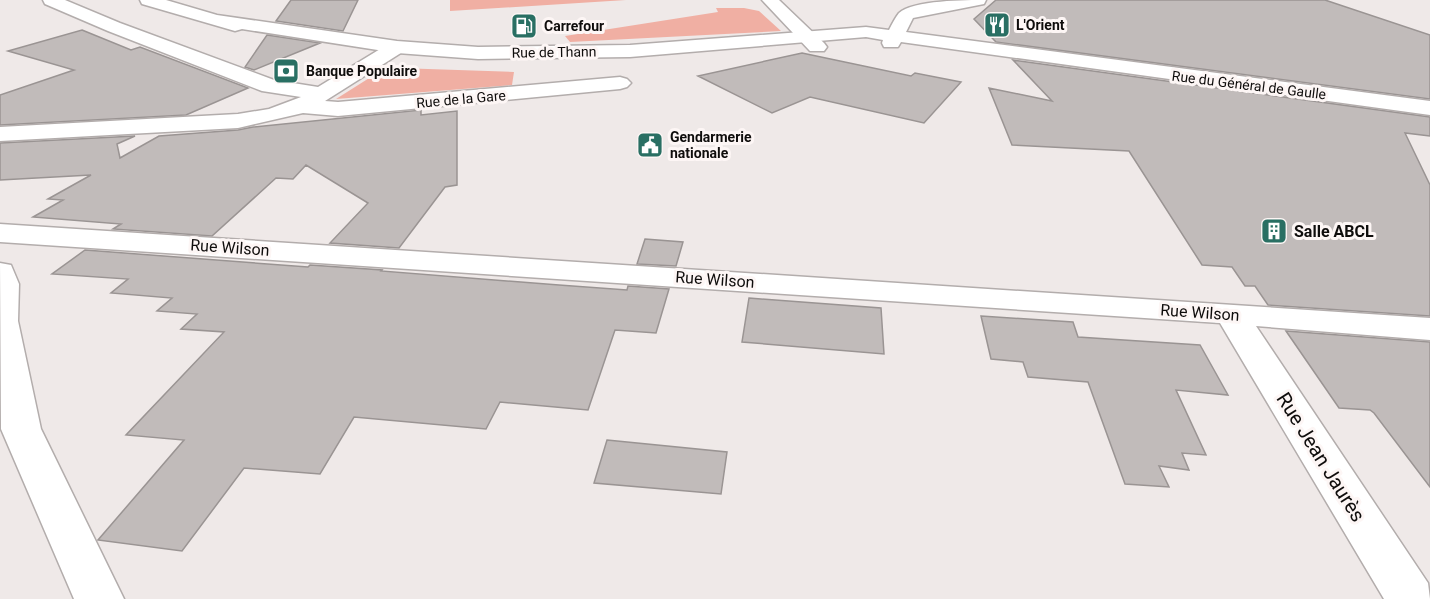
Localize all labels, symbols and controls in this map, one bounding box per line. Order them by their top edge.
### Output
restaurant icon: L'Orient [982,10,1012,40]
fuel station icon: Carrefour [509,11,539,41]
place label: L'Orient [1016,17,1065,33]
place label: Carrefour [544,18,604,34]
street label: Rue de Thann [511,43,597,61]
bank icon: Banque Populaire [271,56,301,86]
place label: Banque Populaire [306,63,418,79]
street label: Rue du Général de Gaulle [1171,68,1327,102]
street label: Rue de la Gare [416,87,506,111]
place label: Gendarmerie nationale [670,129,752,161]
public building icon: Gendarmerie nationale [635,130,665,160]
building icon: Salle ABCL [1259,216,1289,246]
place label: Salle ABCL [1294,222,1374,241]
street label: Rue Wilson [190,235,270,260]
street label: Rue Wilson [675,267,755,292]
street label: Rue Wilson [1160,300,1240,325]
street label: Rue Jean Jaurès [1272,388,1370,526]

